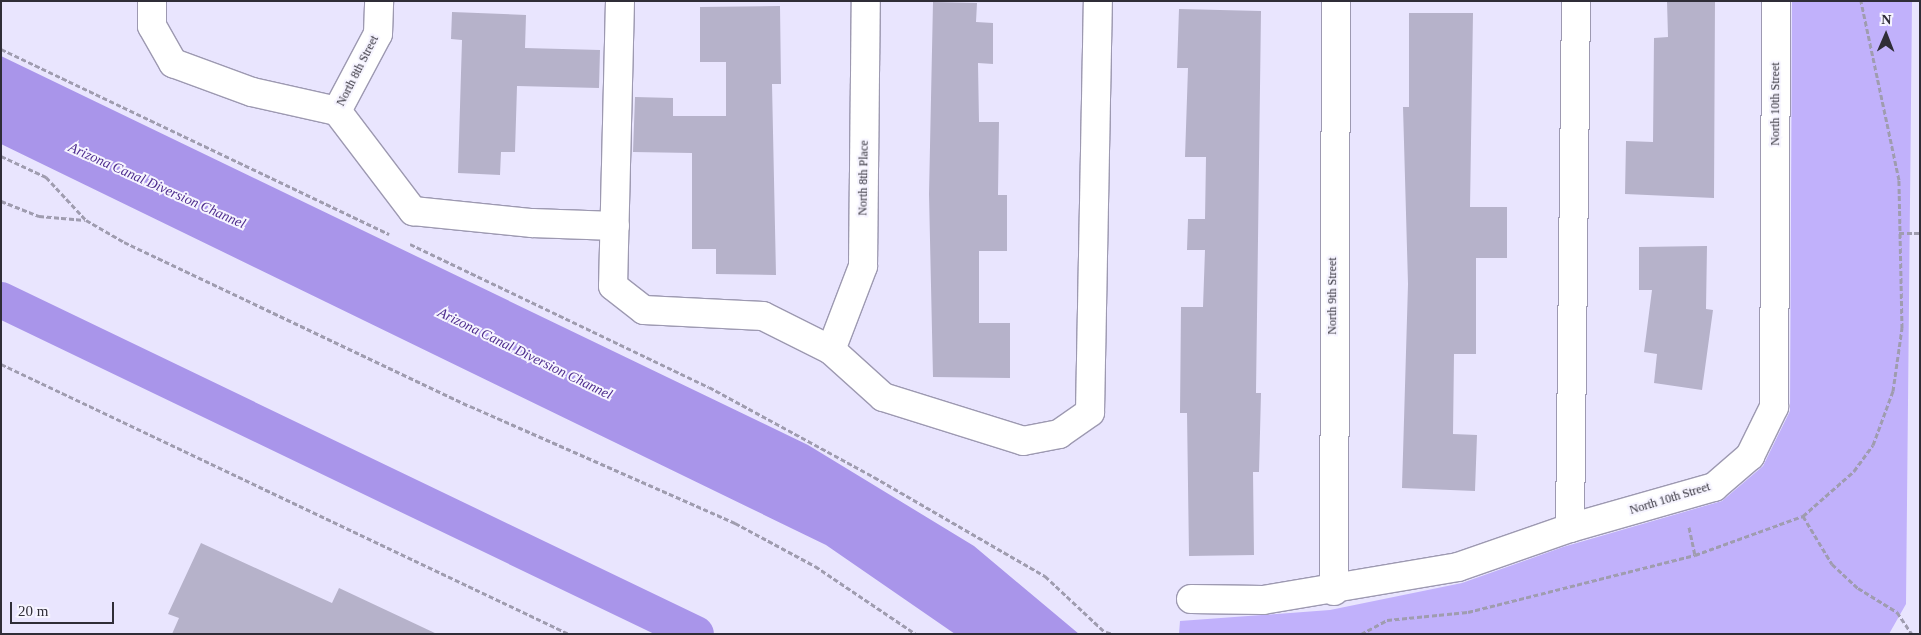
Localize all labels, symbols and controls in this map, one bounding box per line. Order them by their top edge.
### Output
north arrow [1861,10,1911,60]
text: N [1881,12,1891,27]
street label: North 8th Street [334,33,382,109]
street label: North 10th Street [1769,62,1783,146]
water label: Arizona Canal Diversion Channel [66,139,248,233]
street label: North 8th Place [856,140,872,216]
street label: North 9th Street [1326,257,1340,335]
water label: Arizona Canal Diversion Channel [435,304,615,404]
street label: North 10th Street [1628,480,1712,518]
scale bar [12,592,116,624]
text: 20 m [18,603,48,619]

